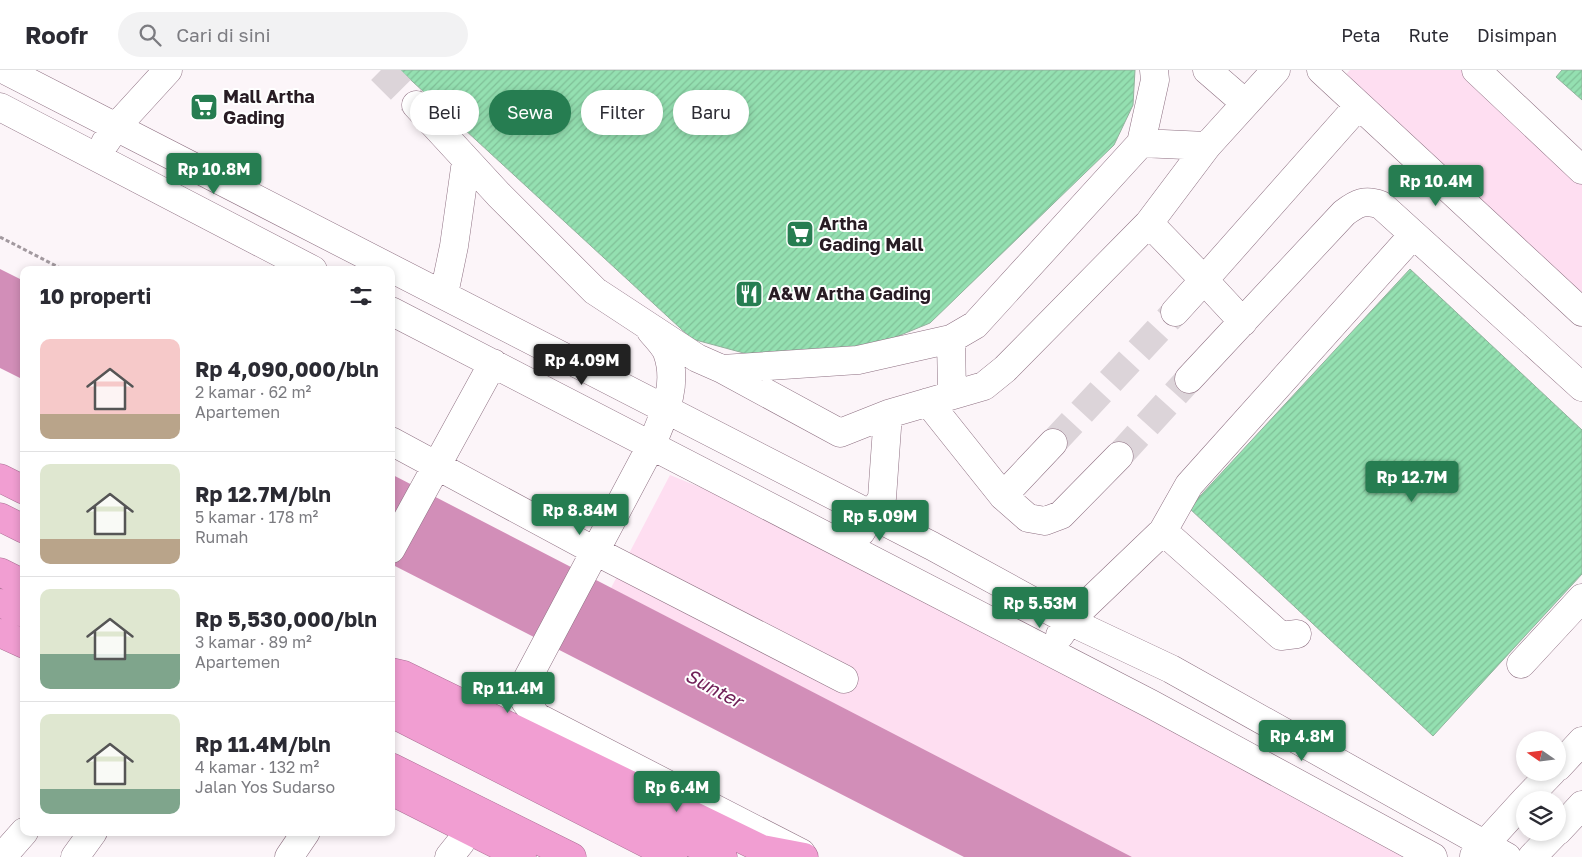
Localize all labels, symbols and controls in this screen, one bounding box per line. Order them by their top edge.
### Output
search box [118,12,468,57]
text: Roofr [25,20,88,49]
icon: search [136,21,164,49]
text: Cari di sini [176,23,271,46]
text: Peta [1341,24,1381,46]
text: Rute [1409,24,1449,46]
text: Disimpan [1477,24,1557,46]
place label: Mall Artha Gading [223,85,315,128]
chip: Beli [410,90,479,135]
chip: Sewa [489,90,571,135]
chip: Filter [581,90,663,135]
chip: Baru [673,90,749,135]
supermarket icon: Mall Artha Gading [189,92,219,122]
pin: Rp 10.8M [162,152,266,195]
text: Rp 10.8M [177,159,251,179]
pin: Rp 10.4M [1384,164,1488,207]
text: Rp 10.4M [1400,171,1472,191]
place label: Artha Gading Mall [819,212,924,255]
supermarket icon: Artha Gading Mall [785,219,815,249]
restaurant icon: A&W Artha Gading [734,279,764,309]
icon: filters [347,282,375,310]
place label: A&W Artha Gading [768,282,931,304]
text: 10 properti [40,283,151,309]
pin: Rp 4.09M [530,344,634,386]
text: Rp 4.09M [545,350,619,370]
text: Rp 4,090,000/bln [195,356,379,382]
icon: home [80,359,140,419]
text: 2 kamar · 62 m² [195,382,311,402]
text: Apartemen [195,402,280,422]
pin: Rp 12.7M [1360,460,1464,503]
text: Rp 12.7M [1376,467,1448,487]
text: Rp 12.7M/bln [195,481,331,507]
icon: home [80,484,140,544]
pin: Rp 8.84M [528,494,632,536]
text: Rp 8.84M [543,500,617,520]
pin: Rp 5.09M [828,500,932,542]
text: Rp 5.09M [843,506,917,526]
text: 5 kamar · 178 m² [195,507,318,527]
text: Rumah [195,527,248,547]
pin: Rp 5.53M [988,586,1092,629]
text: Rp 5.53M [1003,593,1077,613]
text: Rp 5,530,000/bln [195,606,377,632]
icon: home [80,609,140,669]
text: 3 kamar · 89 m² [195,632,312,652]
text: Apartemen [195,652,280,672]
water label: Sunter [682,663,749,713]
pin: Rp 11.4M [456,672,560,714]
text: Rp 11.4M [473,678,543,698]
pin: Rp 4.8M [1256,720,1348,762]
text: Rp 4.8M [1270,726,1334,746]
text: Rp 11.4M/bln [195,731,331,757]
north arrow [1516,731,1566,781]
map controls [1516,731,1566,841]
icon: home [80,734,140,794]
text: 4 kamar · 132 m² [195,757,319,777]
pin: Rp 6.4M [631,770,723,813]
text: Jalan Yos Sudarso [195,777,335,797]
text: Rp 6.4M [645,777,709,797]
button: layers [1516,791,1566,841]

